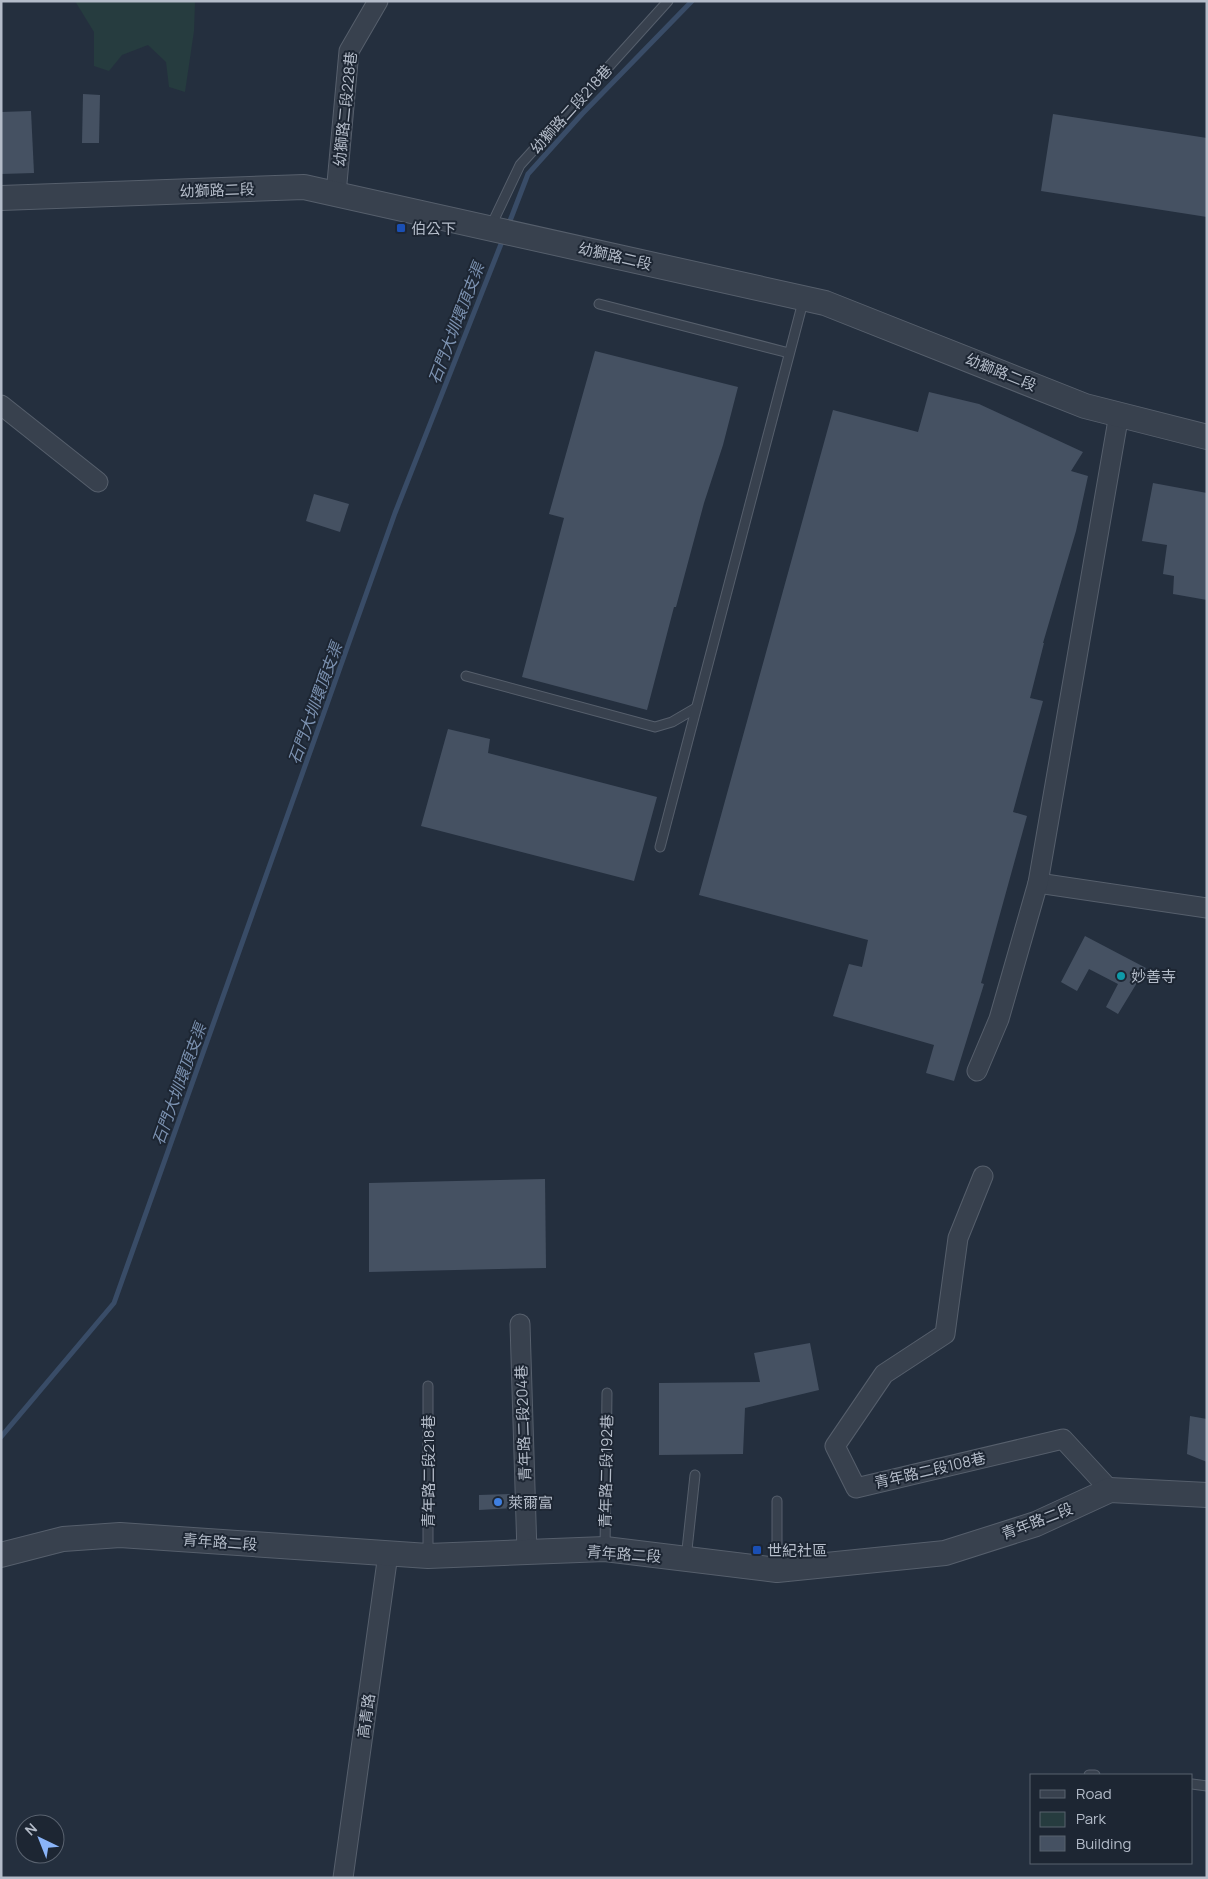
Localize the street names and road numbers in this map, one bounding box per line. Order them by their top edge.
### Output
street label: 幼獅路二段228巷 [329,50,361,168]
street label: 幼獅路二段218巷 [525,60,617,158]
street label: 幼獅路二段 [179,178,255,202]
street label: 幼獅路二段 [576,237,654,275]
street label: 幼獅路二段 [962,348,1040,396]
street label: 青年路二段204巷 [510,1364,536,1482]
street label: 青年路二段218巷 [418,1414,439,1528]
street label: 青年路二段192巷 [595,1414,617,1528]
street label: 青年路二段108巷 [872,1447,988,1493]
street label: 青年路二段 [998,1498,1076,1544]
street label: 青年路二段 [182,1529,258,1555]
street label: 青年路二段 [586,1541,662,1567]
street label: 高青路 [352,1692,380,1740]

